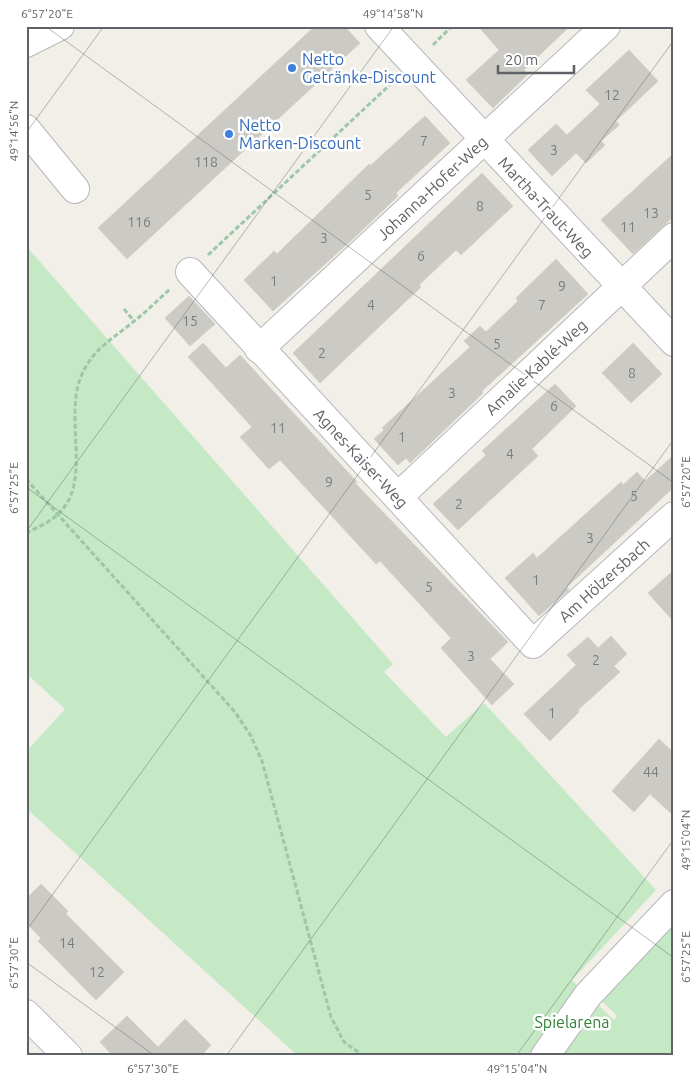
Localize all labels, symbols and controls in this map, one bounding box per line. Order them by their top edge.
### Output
text: 6°57'20"E [21,7,73,20]
text: 49°14'58"N [363,7,423,20]
scale bar [498,42,574,74]
place label: Netto Getränke-Discount [302,50,437,86]
text: 20 m [505,51,538,68]
marker: Netto Getränke-Discount [286,62,298,74]
house number: 12 [604,87,620,103]
text: 49°14'56"N [7,101,20,161]
place label: Netto Marken-Discount [239,116,362,152]
marker: Netto Marken-Discount [223,128,235,140]
street label: Johanna-Hofer-Weg [373,132,491,244]
house number: 7 [420,133,428,149]
house number: 3 [550,142,558,158]
street label: Martha-Traut-Weg [495,153,597,261]
house number: 118 [194,154,218,170]
house number: 5 [364,187,372,203]
house number: 8 [476,198,484,214]
house number: 13 [643,205,659,221]
house number: 116 [127,214,151,230]
house number: 11 [620,219,636,235]
house number: 3 [320,230,328,246]
house number: 6 [417,248,425,264]
house number: 1 [270,273,278,289]
house number: 9 [558,278,566,294]
house number: 4 [367,297,375,313]
house number: 7 [538,297,546,313]
house number: 15 [182,313,198,329]
street label: Amalie-Kablé-Weg [482,316,590,418]
house number: 5 [493,336,501,352]
house number: 2 [318,345,326,361]
house number: 8 [628,365,636,381]
house number: 3 [448,385,456,401]
house number: 6 [550,398,558,414]
street label: Agnes-Kaiser-Weg [310,404,412,512]
house number: 11 [270,420,286,436]
house number: 1 [398,429,406,445]
house number: 4 [506,446,514,462]
text: 6°57'20"E [679,456,692,508]
text: 6°57'25"E [7,462,20,514]
house number: 9 [325,474,333,490]
house number: 5 [630,488,638,504]
house number: 2 [455,496,463,512]
house number: 3 [586,530,594,546]
street label: Am Hölzersbach [555,535,653,625]
house number: 1 [532,572,540,588]
house number: 5 [425,579,433,595]
house number: 3 [467,648,475,664]
house number: 2 [592,652,600,668]
house number: 1 [548,705,556,721]
house number: 44 [643,764,659,780]
text: 49°15'04"N [679,810,692,870]
text: 6°57'25"E [679,931,692,983]
house number: 14 [59,935,75,951]
text: 6°57'30"E [7,937,20,989]
house number: 12 [89,964,105,980]
park label: Spielarena [534,1013,610,1031]
text: 6°57'30"E [127,1062,179,1075]
text: 49°15'04"N [487,1062,547,1075]

